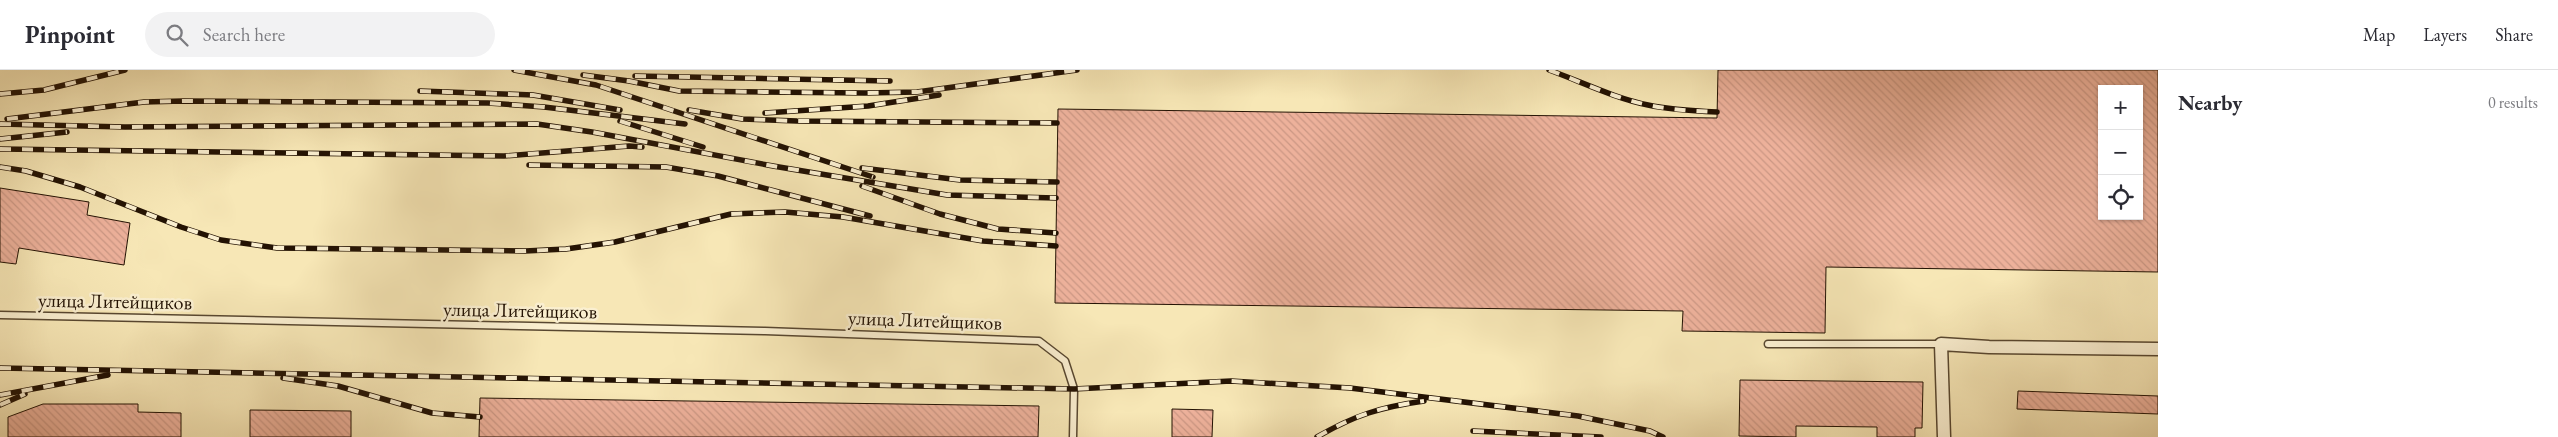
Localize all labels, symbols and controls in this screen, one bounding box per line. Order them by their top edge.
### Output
search box [145,12,495,57]
text: Pinpoint [25,19,115,50]
icon: search [163,21,191,49]
text: Search here [203,22,285,47]
text: Map [2363,23,2395,46]
text: Layers [2423,23,2467,46]
text: Share [2495,23,2533,46]
map controls [2098,85,2143,220]
button: + [2098,85,2143,130]
text: Nearby [2178,89,2242,116]
text: 0 results [2488,92,2538,113]
button: − [2098,130,2143,175]
button: locate [2098,175,2143,220]
street label: улица Литейщиков [38,287,192,315]
street label: улица Литейщиков [443,296,597,324]
street label: улица Литейщиков [848,304,1002,336]

